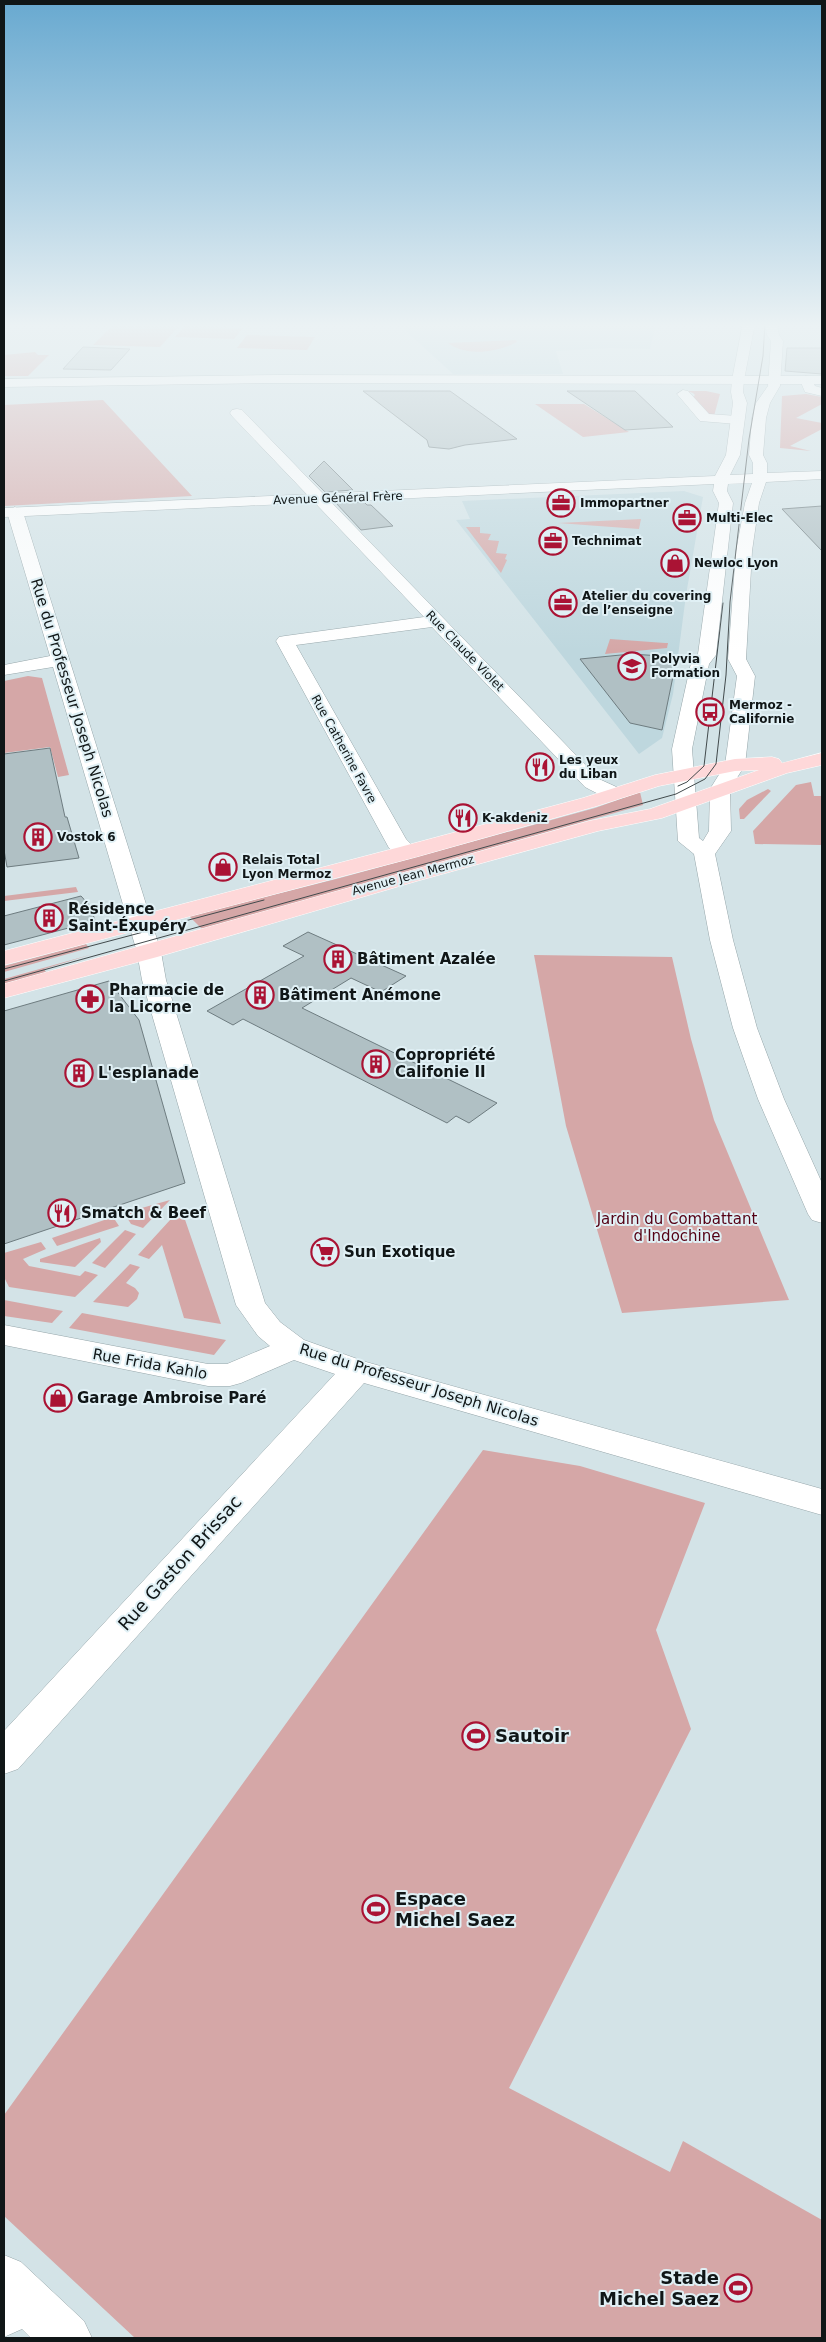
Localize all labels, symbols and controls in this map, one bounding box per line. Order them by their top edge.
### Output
office icon: Immopartner [546,488,576,518]
street label: Avenue Général Frère [273,489,403,507]
place label: Immopartner [580,496,669,510]
office icon: Multi-Elec [672,503,702,533]
place label: Multi-Elec [706,511,773,525]
office icon: Technimat [538,526,568,556]
place label: Technimat [572,534,642,548]
shop icon: Newloc Lyon [660,548,690,578]
place label: Newloc Lyon [694,556,778,570]
street label: Rue du Professeur Joseph Nicolas [27,576,117,820]
office icon: Atelier du covering de l’enseigne [548,588,578,618]
place label: Atelier du covering de l’enseigne [582,589,711,617]
street label: Rue Claude Violet [423,608,507,694]
school or university icon: Polyvia Formation [617,651,647,681]
place label: Polyvia Formation [651,652,720,680]
street label: Rue Catherine Favre [308,693,380,805]
bus stop icon: Mermoz - Californie [695,697,725,727]
place label: Mermoz - Californie [729,698,794,726]
restaurant icon: Les yeux du Liban [525,752,555,782]
place label: Les yeux du Liban [559,753,619,781]
restaurant icon: K-akdeniz [448,803,478,833]
place label: K-akdeniz [482,811,548,825]
building icon: Vostok 6 [23,822,53,852]
place label: Vostok 6 [57,830,116,844]
shop icon: Relais Total Lyon Mermoz [208,852,238,882]
street label: Avenue Jean Mermoz [350,852,476,898]
place label: Relais Total Lyon Mermoz [242,853,331,881]
place label: Résidence Saint-Éxupéry [68,900,187,935]
building icon: Résidence Saint-Éxupéry [34,903,64,933]
building icon: Bâtiment Azalée [323,944,353,974]
place label: Bâtiment Azalée [357,950,496,968]
building icon: Bâtiment Anémone [245,980,275,1010]
place label: Pharmacie de la Licorne [109,981,224,1016]
pharmacy icon: Pharmacie de la Licorne [75,984,105,1014]
place label: Bâtiment Anémone [279,986,441,1004]
place label: Copropriété Califonie II [395,1046,496,1081]
building icon: Copropriété Califonie II [361,1049,391,1079]
building icon: L'esplanade [64,1058,94,1088]
place label: L'esplanade [98,1064,199,1082]
restaurant icon: Smatch & Beef [47,1198,77,1228]
place label: Smatch & Beef [81,1204,207,1222]
park label: Jardin du Combattant d'Indochine [596,1210,757,1245]
supermarket icon: Sun Exotique [310,1237,340,1267]
place label: Sun Exotique [344,1243,456,1261]
street label: Rue du Professeur Joseph Nicolas [297,1340,541,1430]
street label: Rue Frida Kahlo [91,1345,209,1383]
shop icon: Garage Ambroise Paré [43,1383,73,1413]
place label: Garage Ambroise Paré [77,1389,267,1407]
street label: Rue Gaston Brissac [114,1491,246,1634]
sports icon: Sautoir [461,1721,491,1751]
place label: Sautoir [495,1725,569,1746]
place label: Espace Michel Saez [395,1888,515,1930]
sports icon: Espace Michel Saez [361,1894,391,1924]
place label: Stade Michel Saez [599,2267,719,2309]
sports icon: Stade Michel Saez [723,2273,753,2303]

